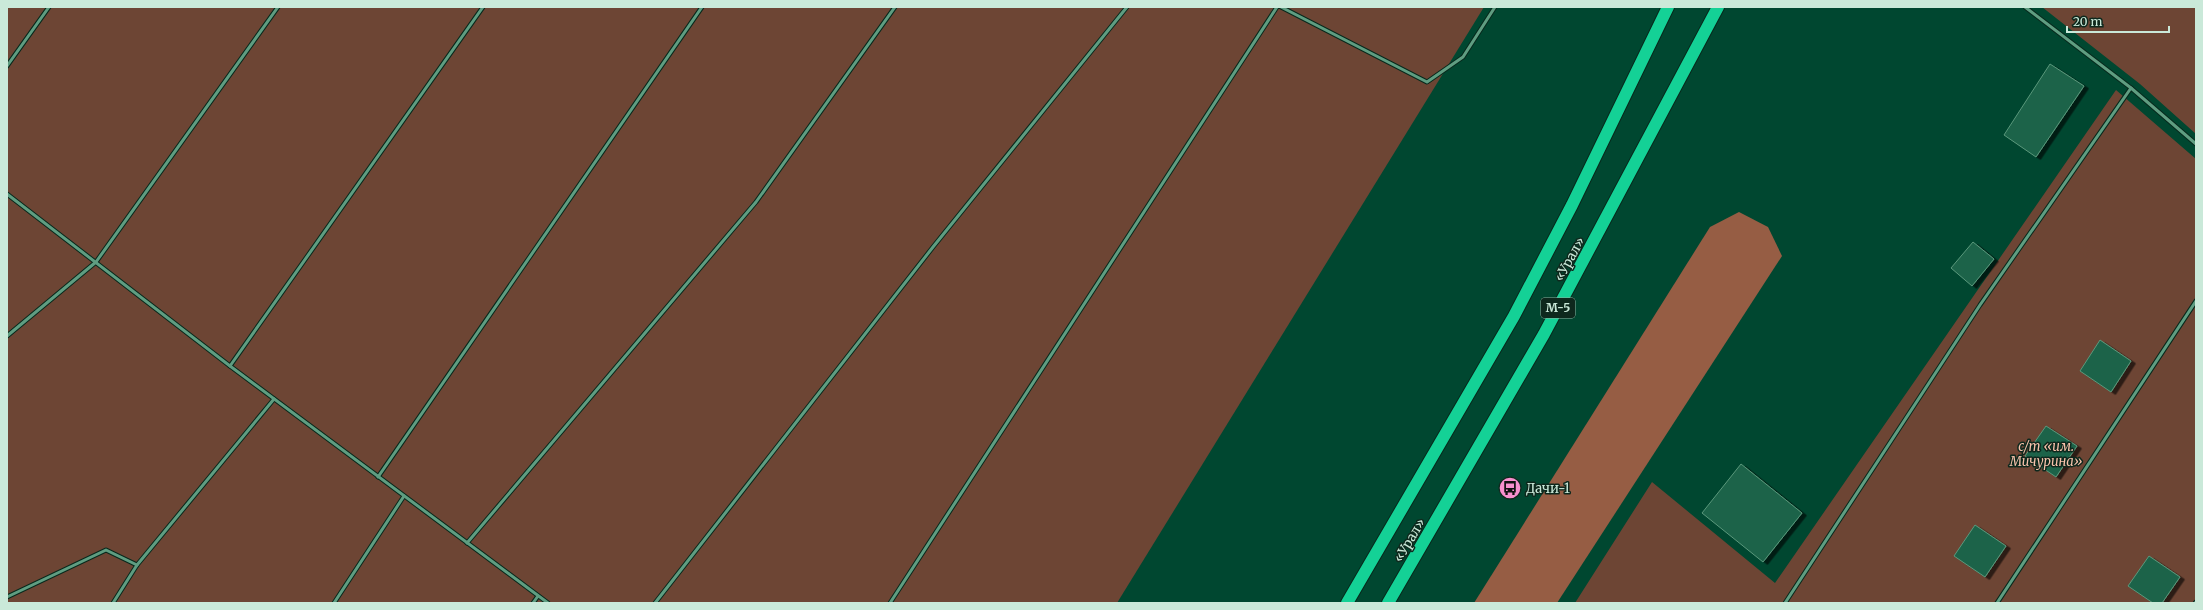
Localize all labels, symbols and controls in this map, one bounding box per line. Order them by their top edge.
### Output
scale bar [2067,8,2169,34]
text: 20 m [2073,14,2102,29]
street label: «Урал» [1550,234,1589,284]
road number: М-5 [1541,298,1575,318]
park label: с/т «им. Мичурина» [2009,438,2082,470]
bus stop icon: Дачи-1 [1497,475,1523,501]
place label: Дачи-1 [1526,480,1570,497]
street label: «Урал» [1390,515,1429,565]

